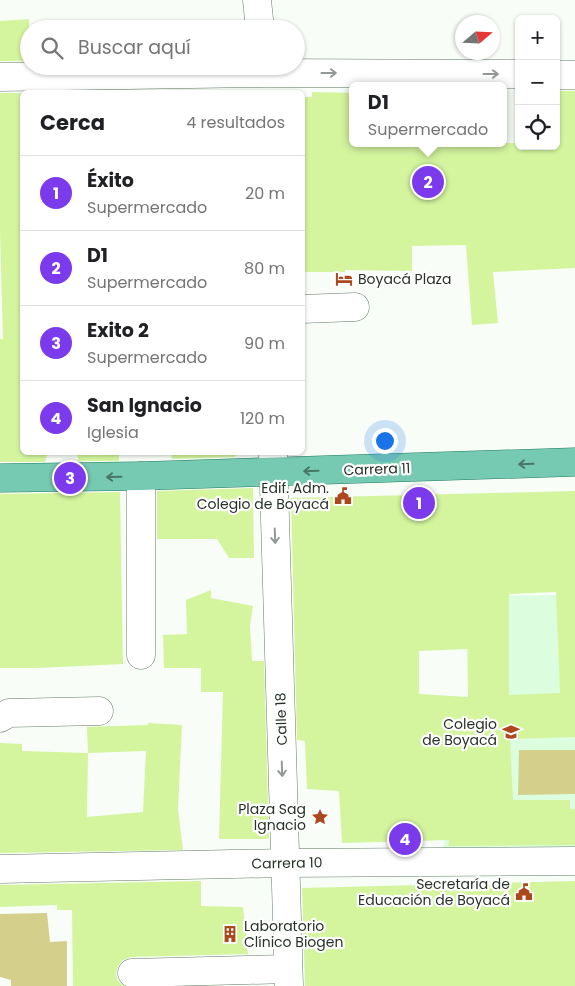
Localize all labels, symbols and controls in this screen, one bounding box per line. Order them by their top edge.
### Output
north arrow [455,15,500,60]
map controls [515,15,560,150]
button: + [515,15,560,60]
search box [20,20,305,75]
icon: search [38,34,66,62]
text: Buscar aquí [78,34,191,61]
button: − [515,60,560,105]
one-way arrow [320,68,336,78]
one-way arrow [482,69,499,79]
popup [349,82,507,147]
text: D1 [368,89,389,116]
button: locate [515,105,560,150]
text: Cerca [40,108,105,137]
text: 4 resultados [186,111,285,134]
text: Supermercado [368,118,488,141]
pin: 2 [412,163,444,201]
text: Éxito [87,167,134,194]
text: 1 [53,182,59,205]
text: 20 m [245,182,285,205]
text: Supermercado [87,196,207,219]
text: D1 [87,242,108,269]
text: 2 [51,257,61,280]
text: 80 m [244,257,285,280]
hotel icon: Boyacá Plaza [334,269,354,289]
place label: Boyacá Plaza [358,269,451,289]
text: Supermercado [87,271,207,294]
text: Exito 2 [87,317,149,344]
text: 3 [51,332,61,355]
text: 90 m [244,332,285,355]
text: Supermercado [87,346,207,369]
text: San Ignacio [87,392,202,419]
text: 4 [51,407,61,430]
text: 120 m [240,407,285,430]
text: Iglesia [87,421,139,444]
your location [372,428,398,454]
street label: Carrera 11 [343,458,411,480]
pin: 3 [54,459,86,497]
one-way arrow [519,459,535,468]
one-way arrow [304,467,320,476]
one-way arrow [106,472,122,482]
place label: Edif. Adm. Colegio de Boyacá [197,478,329,514]
pin: 1 [403,484,435,522]
public building icon: Edif. Adm. Colegio de Boyacá [333,486,353,506]
one-way arrow [271,528,280,544]
street label: Calle 18 [270,692,292,746]
place label: Colegio de Boyacá [422,714,497,750]
school or university icon: Colegio de Boyacá [501,722,521,742]
one-way arrow [277,760,287,776]
place label: Plaza Sag Ignacio [238,799,306,835]
place icon: Plaza Sag Ignacio [310,807,330,827]
pin: 4 [389,820,421,858]
street label: Carrera 10 [251,852,323,874]
place label: Secretaría de Educación de Boyacá [358,874,510,910]
public building icon: Secretaría de Educación de Boyacá [514,882,534,902]
place label: Laboratorio Clínico Biogen [244,916,343,952]
building icon: Laboratorio Clínico Biogen [220,924,240,944]

